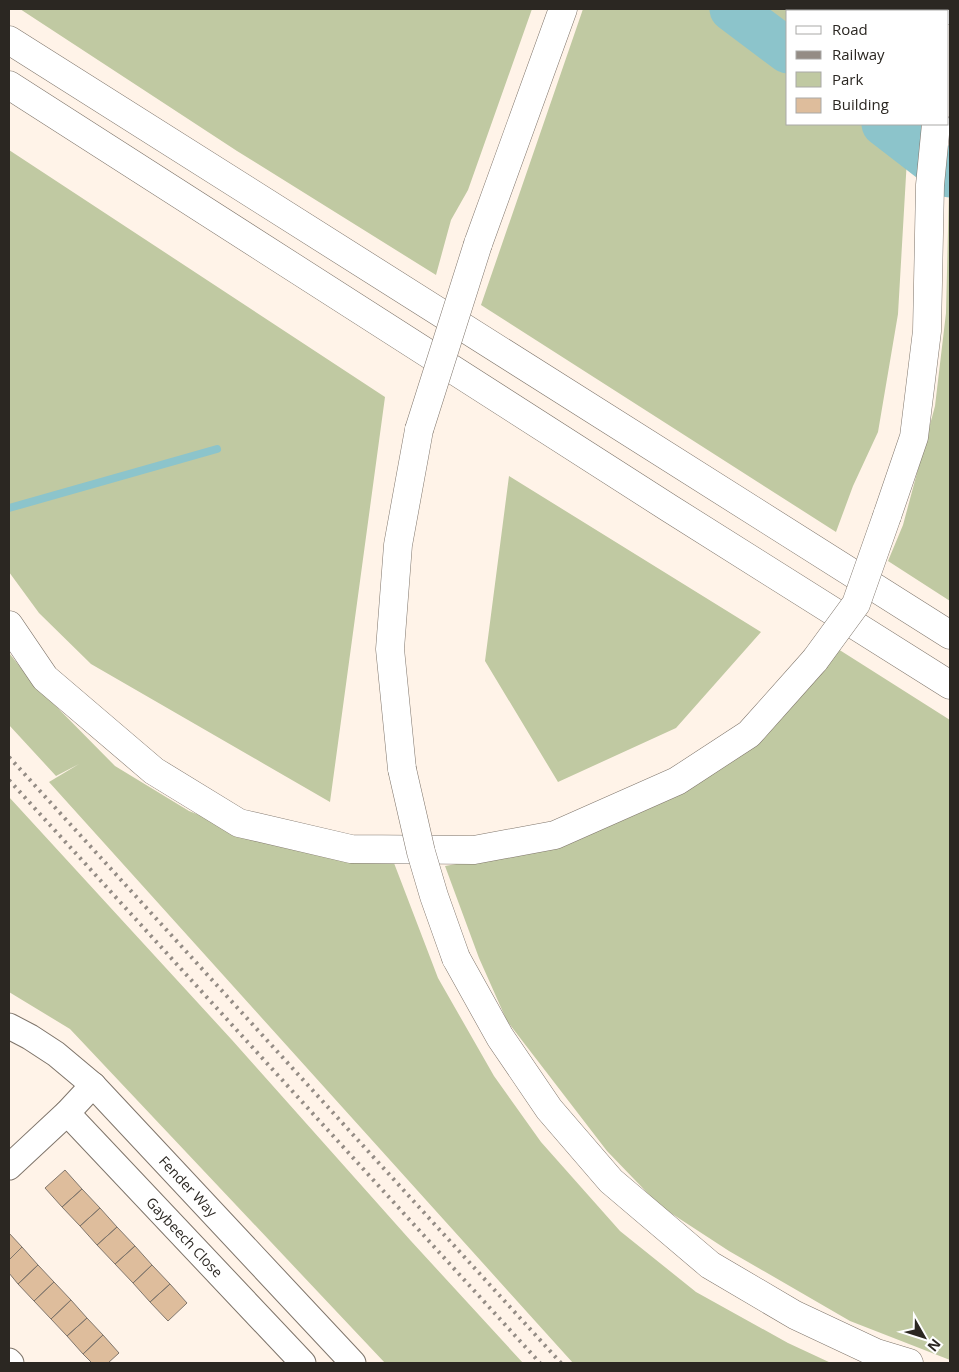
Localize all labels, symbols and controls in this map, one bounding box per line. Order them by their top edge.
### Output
legend [786,10,949,125]
text: Road [832,19,868,39]
text: Railway [832,44,885,64]
text: Park [832,69,863,89]
text: Building [832,94,889,114]
street label: Fender Way [155,1151,222,1222]
street label: Gaybeech Close [142,1193,227,1281]
north arrow [899,1312,949,1362]
text: N [924,1335,945,1356]

